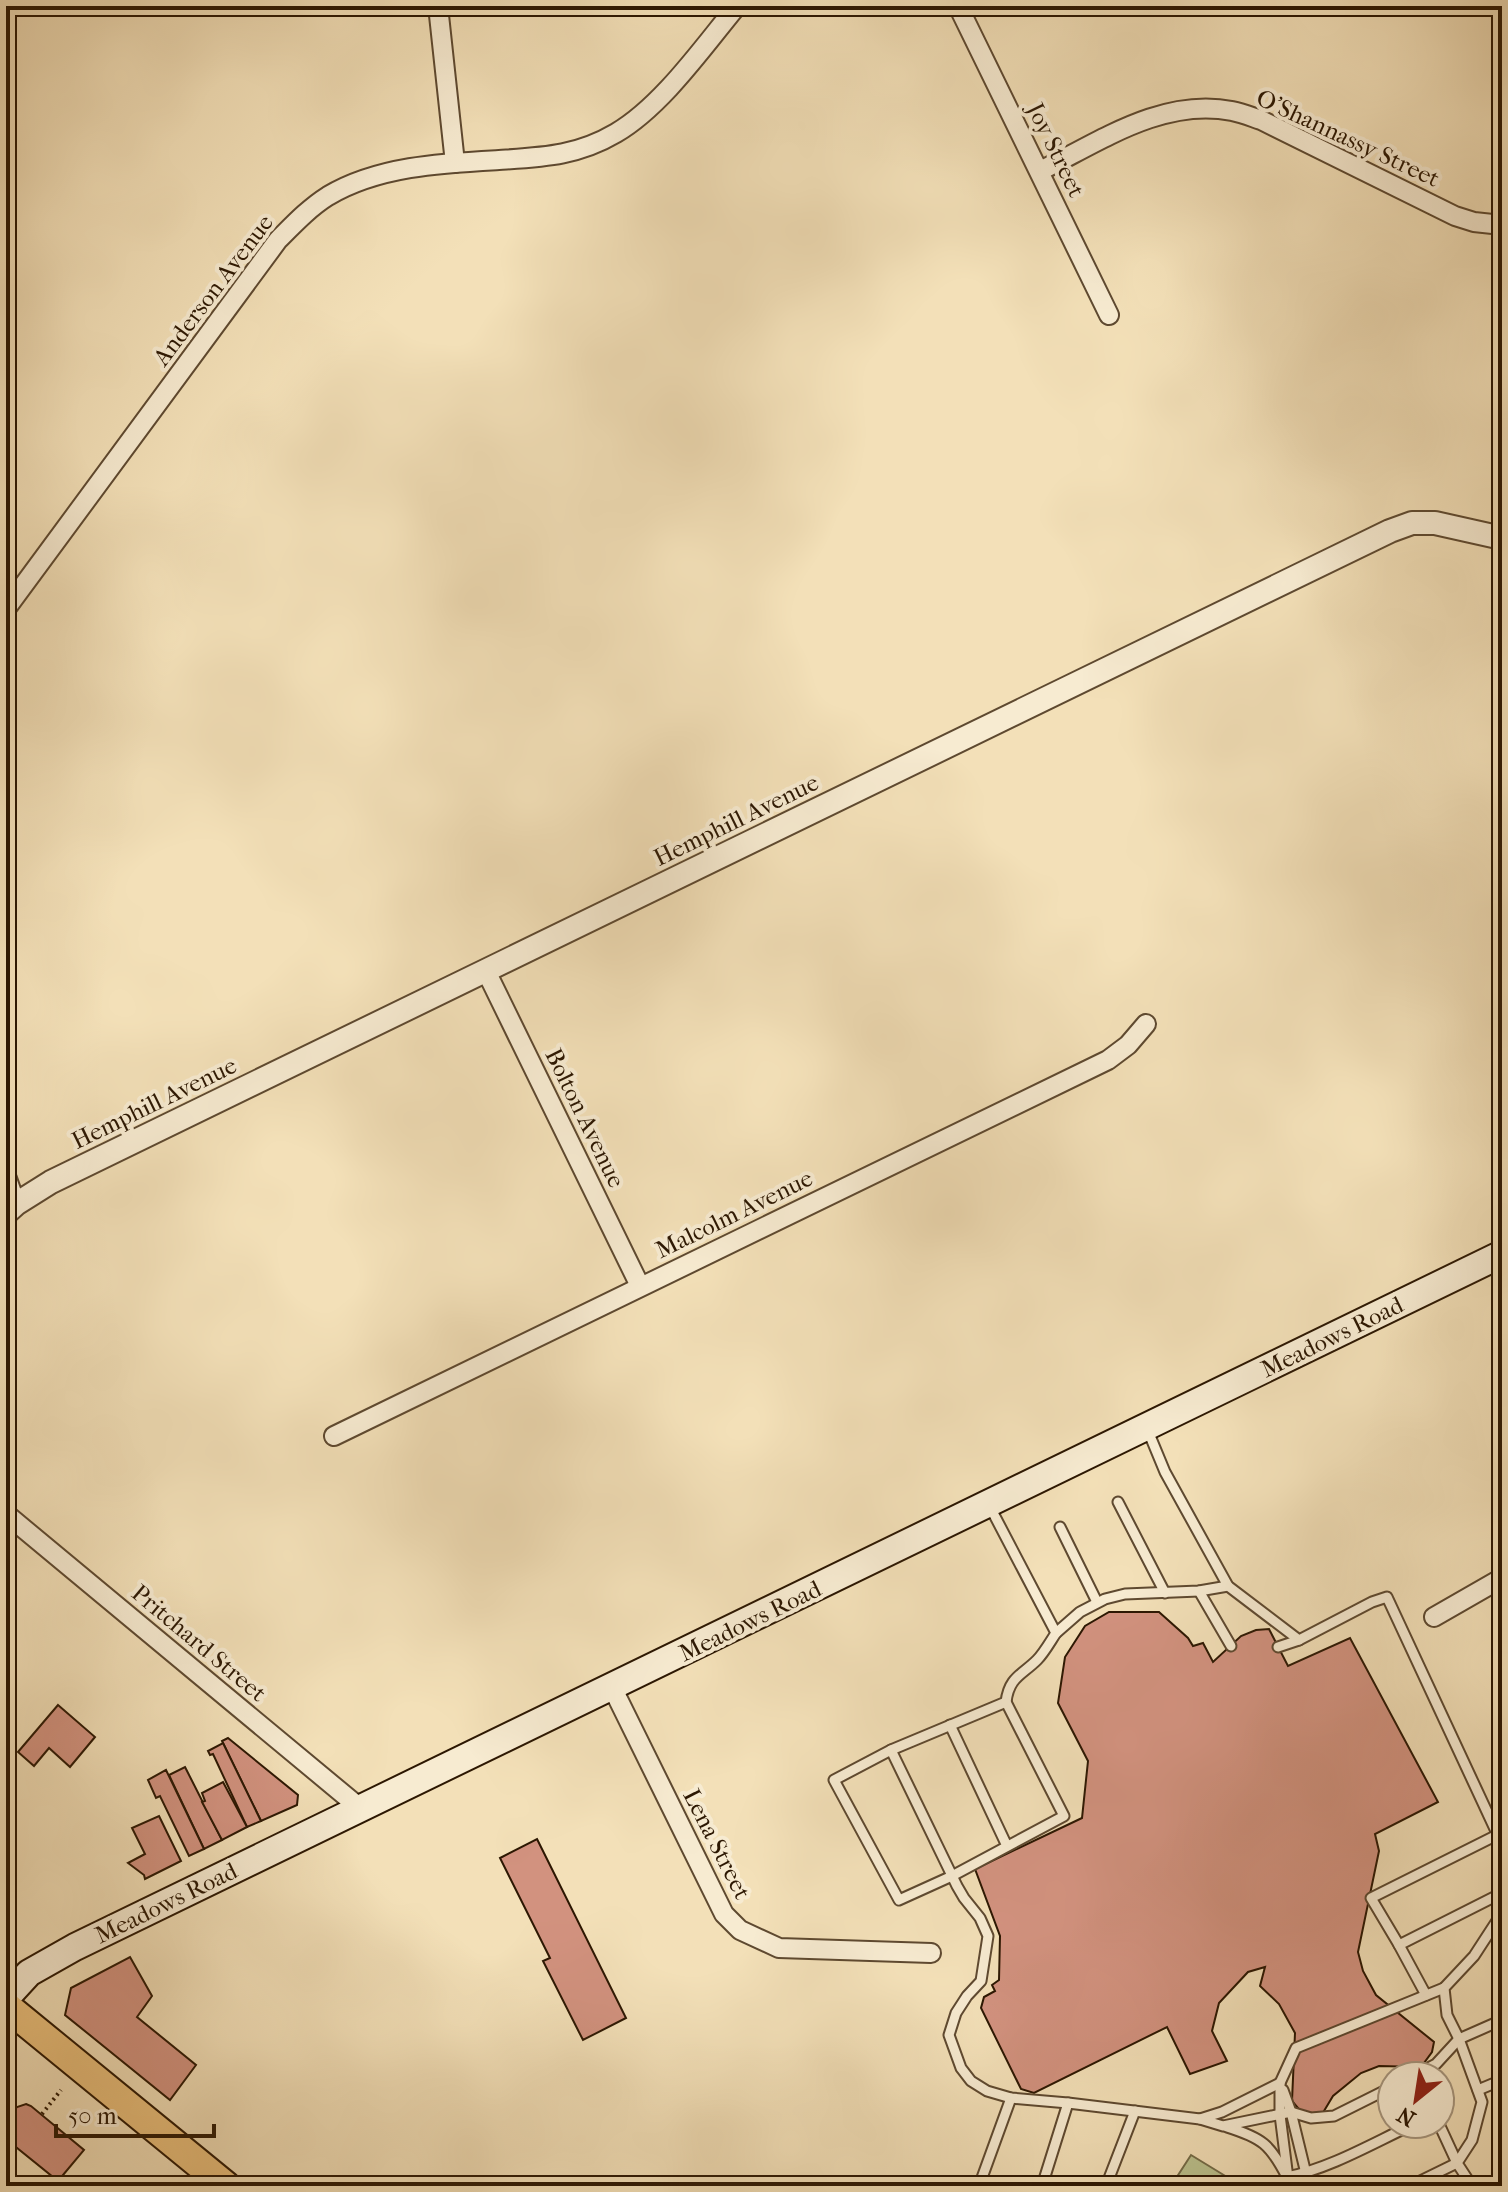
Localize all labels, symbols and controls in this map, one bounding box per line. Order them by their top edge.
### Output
street label: O'Shannassy Street [1252,83,1444,193]
street label: Joy Street [1020,97,1091,202]
street label: Anderson Avenue [146,209,279,372]
street label: Hemphill Avenue [649,768,823,872]
street label: Bolton Avenue [539,1044,631,1192]
street label: Hemphill Avenue [67,1051,241,1155]
street label: Malcolm Avenue [651,1164,817,1264]
street label: Meadows Road [1256,1290,1408,1383]
street label: Meadows Road [674,1574,826,1667]
street label: Pritchard Street [126,1579,272,1708]
street label: Lena Street [677,1784,757,1904]
street label: Meadows Road [90,1856,242,1949]
north arrow [1376,2060,1456,2140]
scale bar [56,2088,214,2138]
text: N [1393,2101,1420,2132]
text: 50 m [68,2102,117,2130]

